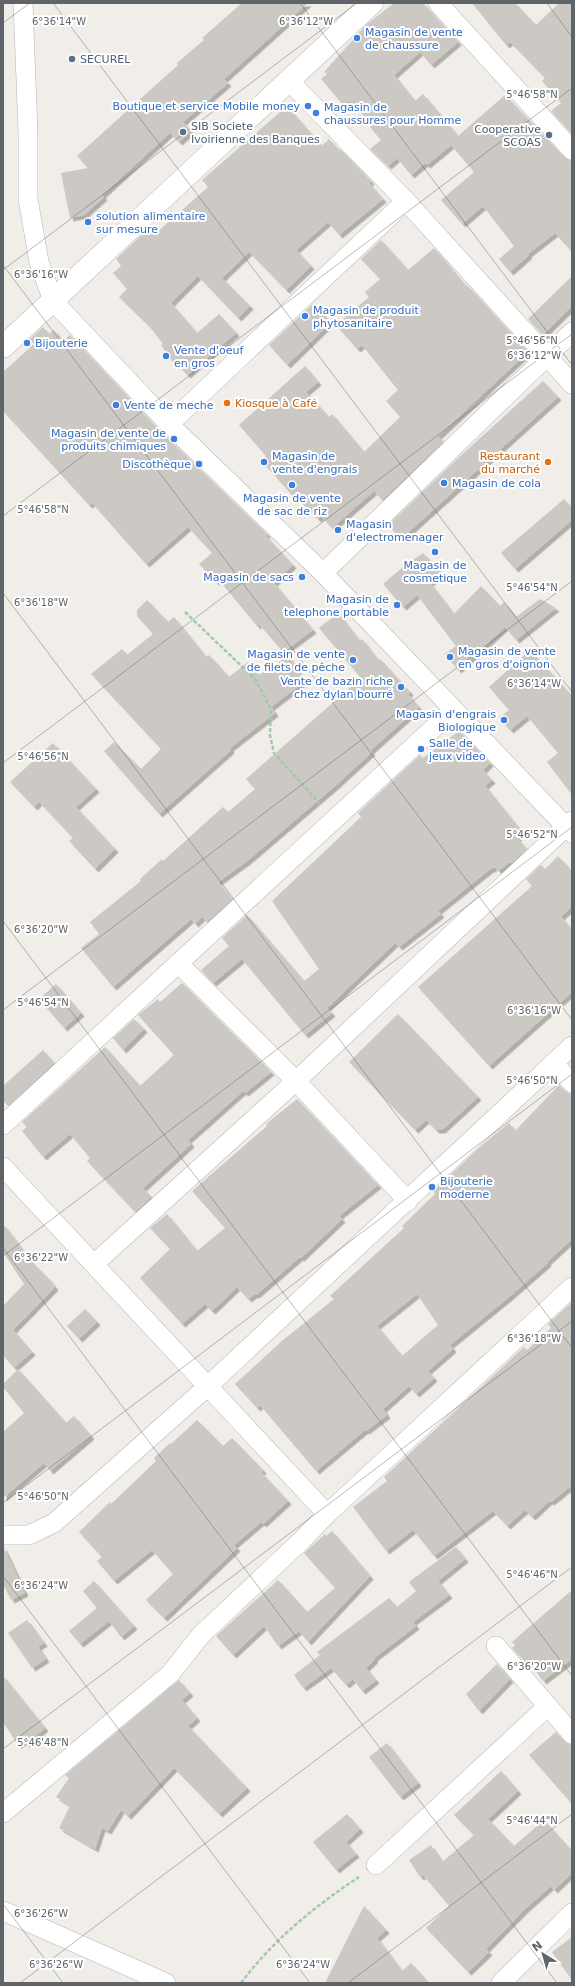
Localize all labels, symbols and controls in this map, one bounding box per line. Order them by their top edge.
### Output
text: 6°36'14"W [32,16,86,27]
text: 6°36'12"W [279,16,333,27]
place label: Magasin de vente de chaussure [365,26,463,52]
marker: Magasin de vente de chaussure [352,33,362,43]
place label: SECUREL [80,53,131,66]
marker: SECUREL [67,54,77,64]
text: 5°46'58"N [506,89,558,100]
place label: Boutique et service Mobile money [112,100,300,113]
marker: Boutique et service Mobile money [303,101,313,111]
place label: Magasin de chaussures pour Homme [324,101,462,127]
marker: Magasin de chaussures pour Homme [311,108,321,118]
place label: SIB Societe Ivoirienne des Banques [191,120,320,146]
place label: Cooperative SCOAS [474,123,541,149]
marker: SIB Societe Ivoirienne des Banques [178,127,188,137]
marker: Cooperative SCOAS [544,130,554,140]
place label: solution alimentaire sur mesure [96,210,206,236]
marker: solution alimentaire sur mesure [83,217,93,227]
text: 6°36'16"W [14,269,68,280]
place label: Magasin de produit phytosanitaire [313,304,419,330]
marker: Magasin de produit phytosanitaire [300,311,310,321]
text: 5°46'56"N [506,335,558,346]
place label: Bijouterie [35,337,88,350]
marker: Bijouterie [22,338,32,348]
place label: Vente d'oeuf en gros [174,344,244,370]
text: 6°36'12"W [507,350,561,361]
marker: Vente d'oeuf en gros [161,351,171,361]
place label: Kiosque à Café [235,397,317,410]
marker: Kiosque à Café [222,398,232,408]
place label: Vente de meche [124,399,214,412]
marker: Vente de meche [111,400,121,410]
place label: Magasin de vente de produits chimiques [51,427,166,453]
marker: Magasin de vente de produits chimiques [169,434,179,444]
place label: Magasin de vente d'engrais [272,450,358,476]
place label: Restaurant du marché [480,450,541,476]
marker: Magasin de vente d'engrais [259,457,269,467]
marker: Restaurant du marché [543,457,553,467]
place label: Discothèque [122,458,191,471]
marker: Discothèque [194,459,204,469]
place label: Magasin de cola [452,477,541,490]
marker: Magasin de cola [439,478,449,488]
marker: Magasin de vente de sac de riz [287,480,297,490]
place label: Magasin de vente de sac de riz [243,492,341,518]
text: 5°46'58"N [17,504,69,515]
place label: Magasin d'electromenager [346,518,444,544]
marker: Magasin d'electromenager [333,525,343,535]
marker: Magasin de cosmetique [430,547,440,557]
place label: Magasin de cosmetique [403,559,467,585]
place label: Magasin de sacs [203,571,294,584]
marker: Magasin de sacs [297,572,307,582]
text: 5°46'54"N [506,582,558,593]
place label: Magasin de telephone portable [284,593,389,619]
text: 6°36'18"W [14,597,68,608]
marker: Magasin de telephone portable [392,600,402,610]
place label: Magasin de vente en gros d'oignon [458,645,556,671]
place label: Magasin de vente de filets de pêche [247,648,345,674]
marker: Magasin de vente en gros d'oignon [445,652,455,662]
marker: Magasin de vente de filets de pêche [348,655,358,665]
place label: Vente de bazin riche chez dylan bourré [280,675,393,701]
text: 6°36'14"W [507,678,561,689]
marker: Vente de bazin riche chez dylan bourré [396,682,406,692]
place label: Magasin d'engrais Biologique [396,708,496,734]
marker: Magasin d'engrais Biologique [499,715,509,725]
place label: Salle de jeux video [428,737,486,763]
marker: Salle de jeux video [416,744,426,754]
text: 5°46'56"N [17,751,69,762]
text: 5°46'52"N [506,829,558,840]
text: 6°36'20"W [14,924,68,935]
text: 5°46'54"N [17,997,69,1008]
text: 6°36'16"W [507,1005,561,1016]
text: 5°46'50"N [506,1075,558,1086]
place label: Bijouterie moderne [440,1175,493,1201]
marker: Bijouterie moderne [427,1182,437,1192]
text: 6°36'22"W [14,1252,68,1263]
text: 6°36'18"W [507,1333,561,1344]
text: 5°46'50"N [17,1491,69,1502]
text: 5°46'46"N [506,1569,558,1580]
text: 6°36'24"W [14,1580,68,1591]
text: 6°36'20"W [507,1661,561,1672]
text: 5°46'48"N [17,1737,69,1748]
text: 5°46'44"N [506,1815,558,1826]
text: 6°36'26"W [14,1908,68,1919]
north arrow [523,1934,563,1974]
text: N [530,1938,545,1954]
text: 6°36'26"W [29,1959,83,1970]
text: 6°36'24"W [276,1959,330,1970]

